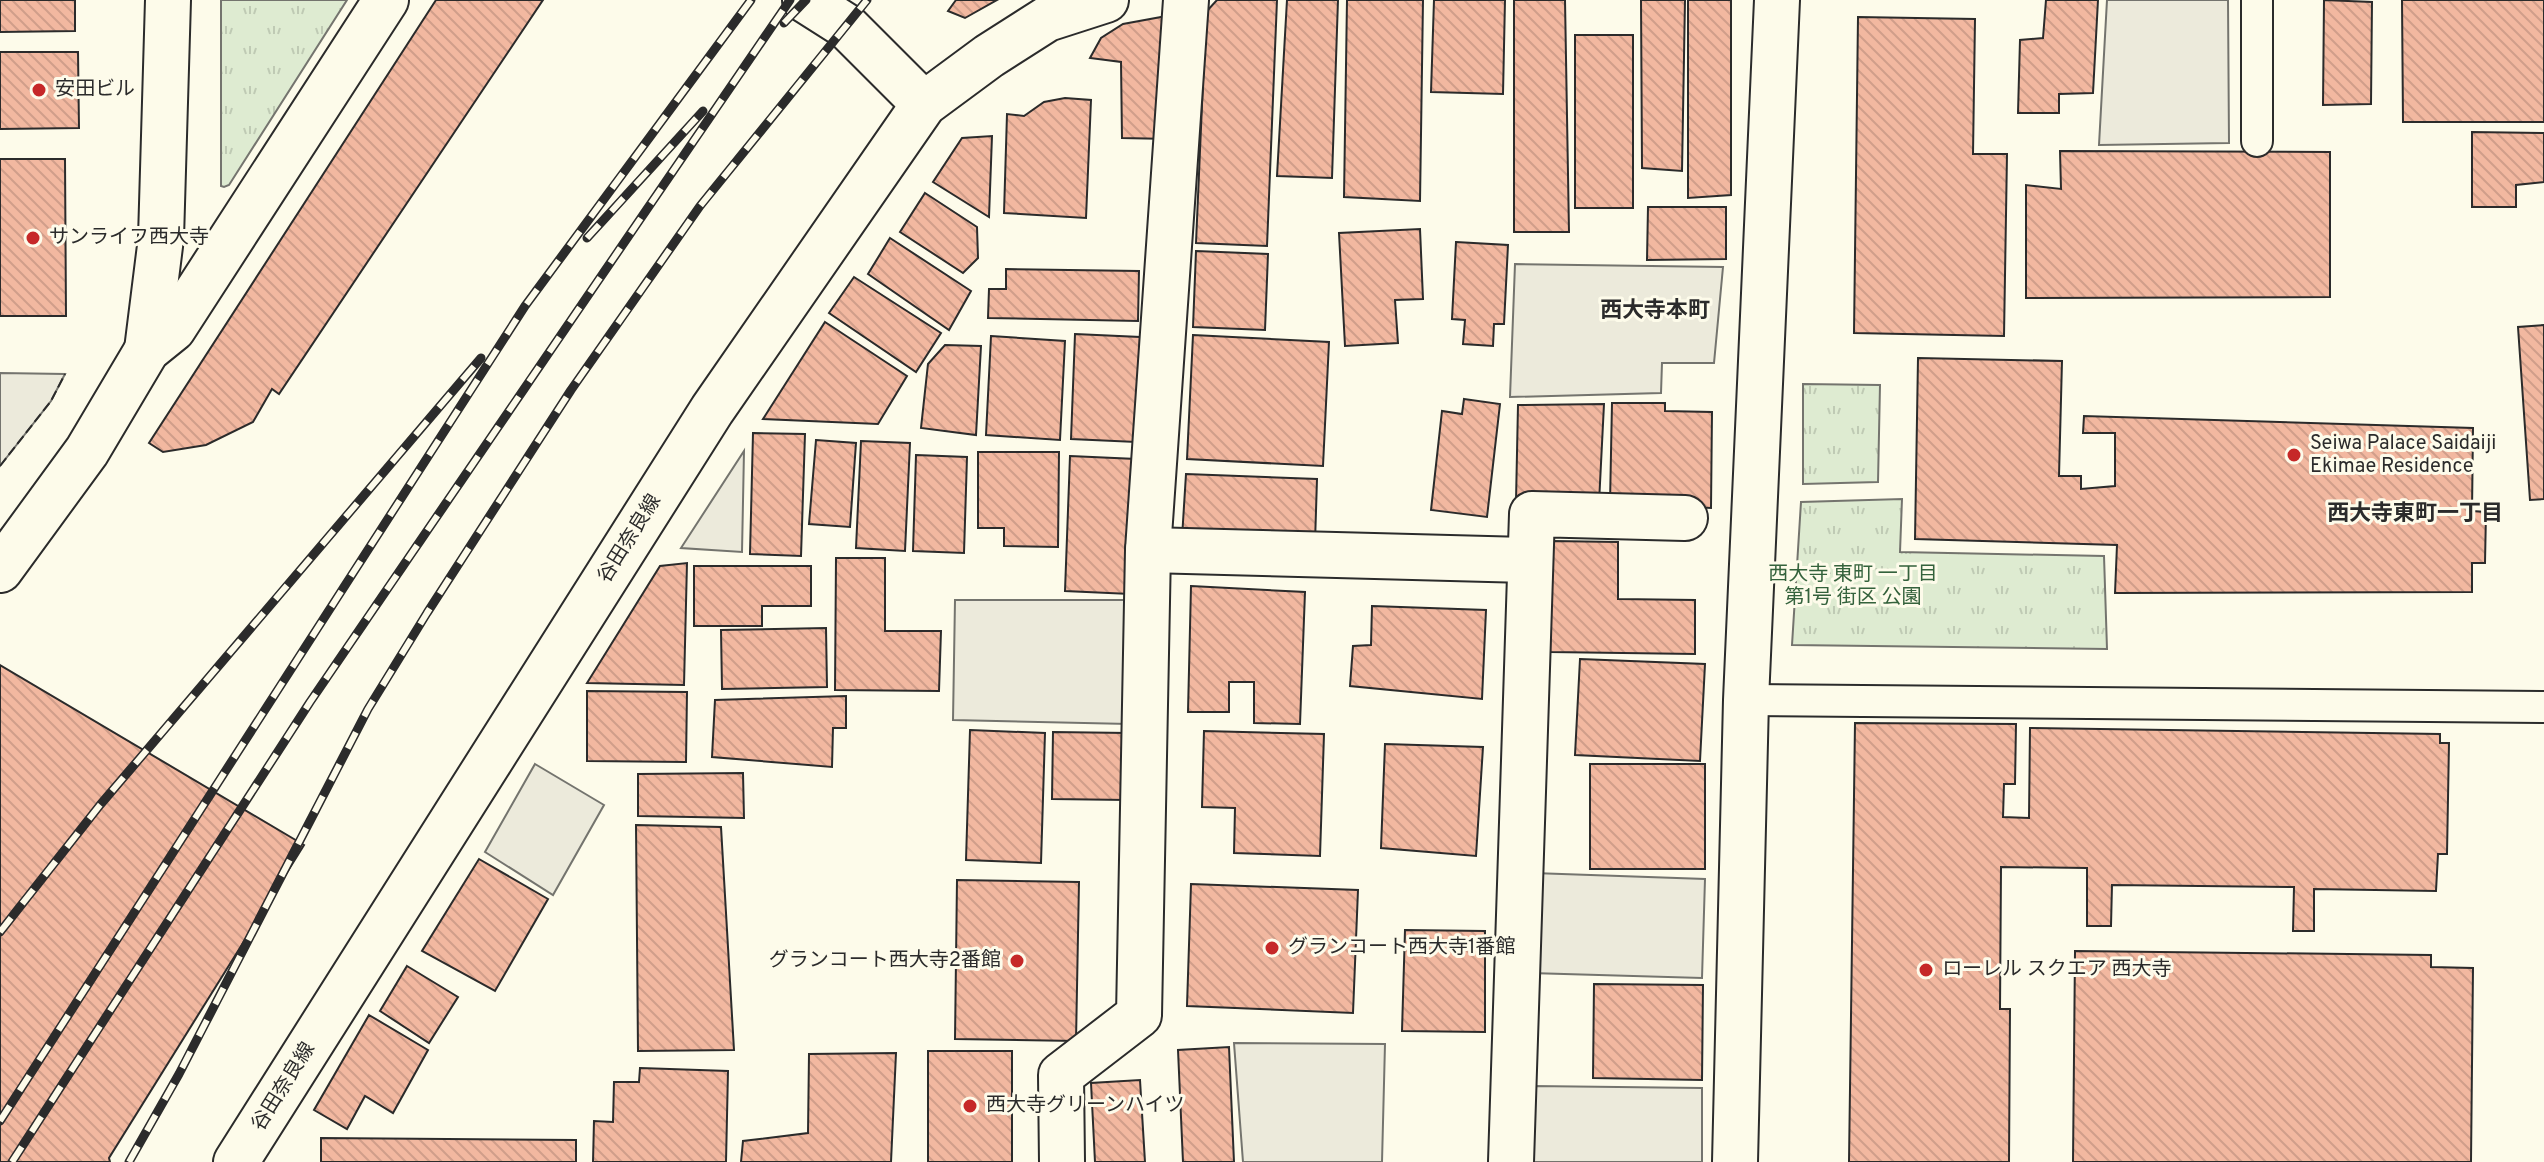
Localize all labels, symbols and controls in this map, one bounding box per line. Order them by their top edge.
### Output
place label: 安田ビル [55,77,135,103]
marker: 安田ビル [30,81,48,99]
place label: サンライフ西大寺 [49,225,209,251]
marker: サンライフ西大寺 [24,229,42,247]
district label: 西大寺本町 [1600,298,1710,325]
place label: Seiwa Palace Saidaiji Ekimae Residence [2310,431,2496,480]
marker: Seiwa Palace Saidaiji Ekimae Residence [2285,446,2303,464]
street label: 谷田奈良線 [592,490,668,588]
district label: 西大寺東町一丁目 [2327,501,2503,528]
park label: 西大寺 東町 一丁目 第1号 街区 公園 [1768,562,1938,611]
place label: グランコート西大寺1番館 [1288,935,1515,961]
marker: グランコート西大寺1番館 [1263,939,1281,957]
place label: グランコート西大寺2番館 [769,948,1001,974]
marker: グランコート西大寺2番館 [1008,952,1026,970]
place label: ローレル スクエア 西大寺 [1942,957,2171,983]
marker: ローレル スクエア 西大寺 [1917,961,1935,979]
street label: 谷田奈良線 [246,1038,322,1136]
place label: 西大寺グリーンハイツ [986,1093,1185,1119]
marker: 西大寺グリーンハイツ [961,1097,979,1115]

